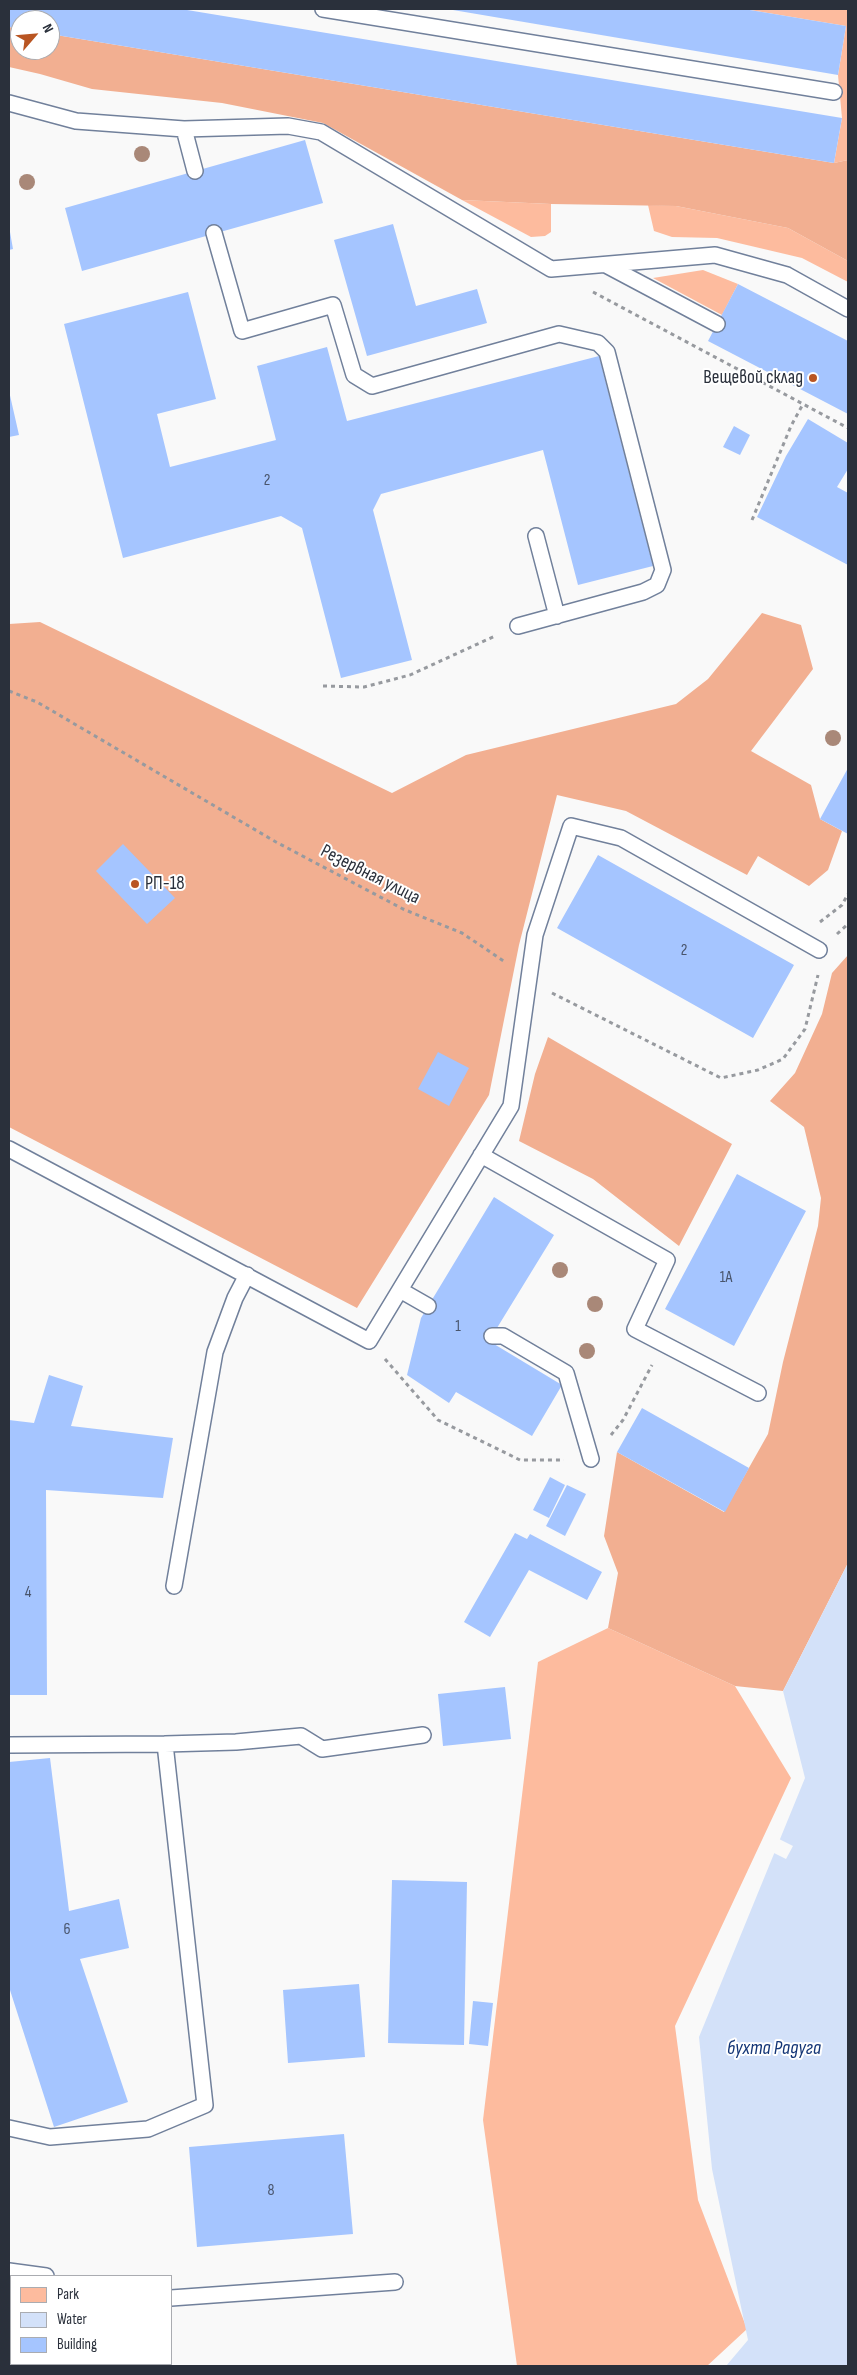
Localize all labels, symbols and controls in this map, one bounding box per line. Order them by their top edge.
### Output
north arrow [10,10,60,60]
text: N [39,21,57,36]
place label: Вещевой склад [703,367,803,389]
marker: Вещевой склад [807,372,819,384]
house number: 2 [264,471,270,491]
street label: Резервная улица [316,840,424,910]
place label: РП-18 [145,873,185,895]
marker: РП-18 [129,878,141,890]
house number: 2 [681,941,687,961]
house number: 1А [720,1268,732,1288]
house number: 1 [455,1317,461,1337]
house number: 4 [25,1583,31,1603]
house number: 6 [63,1920,71,1940]
water label: бухта Радуга [727,2037,821,2061]
house number: 8 [267,2181,275,2201]
legend [10,2275,172,2365]
text: Park [57,2285,79,2304]
text: Water [57,2310,87,2329]
text: Building [57,2335,97,2354]

